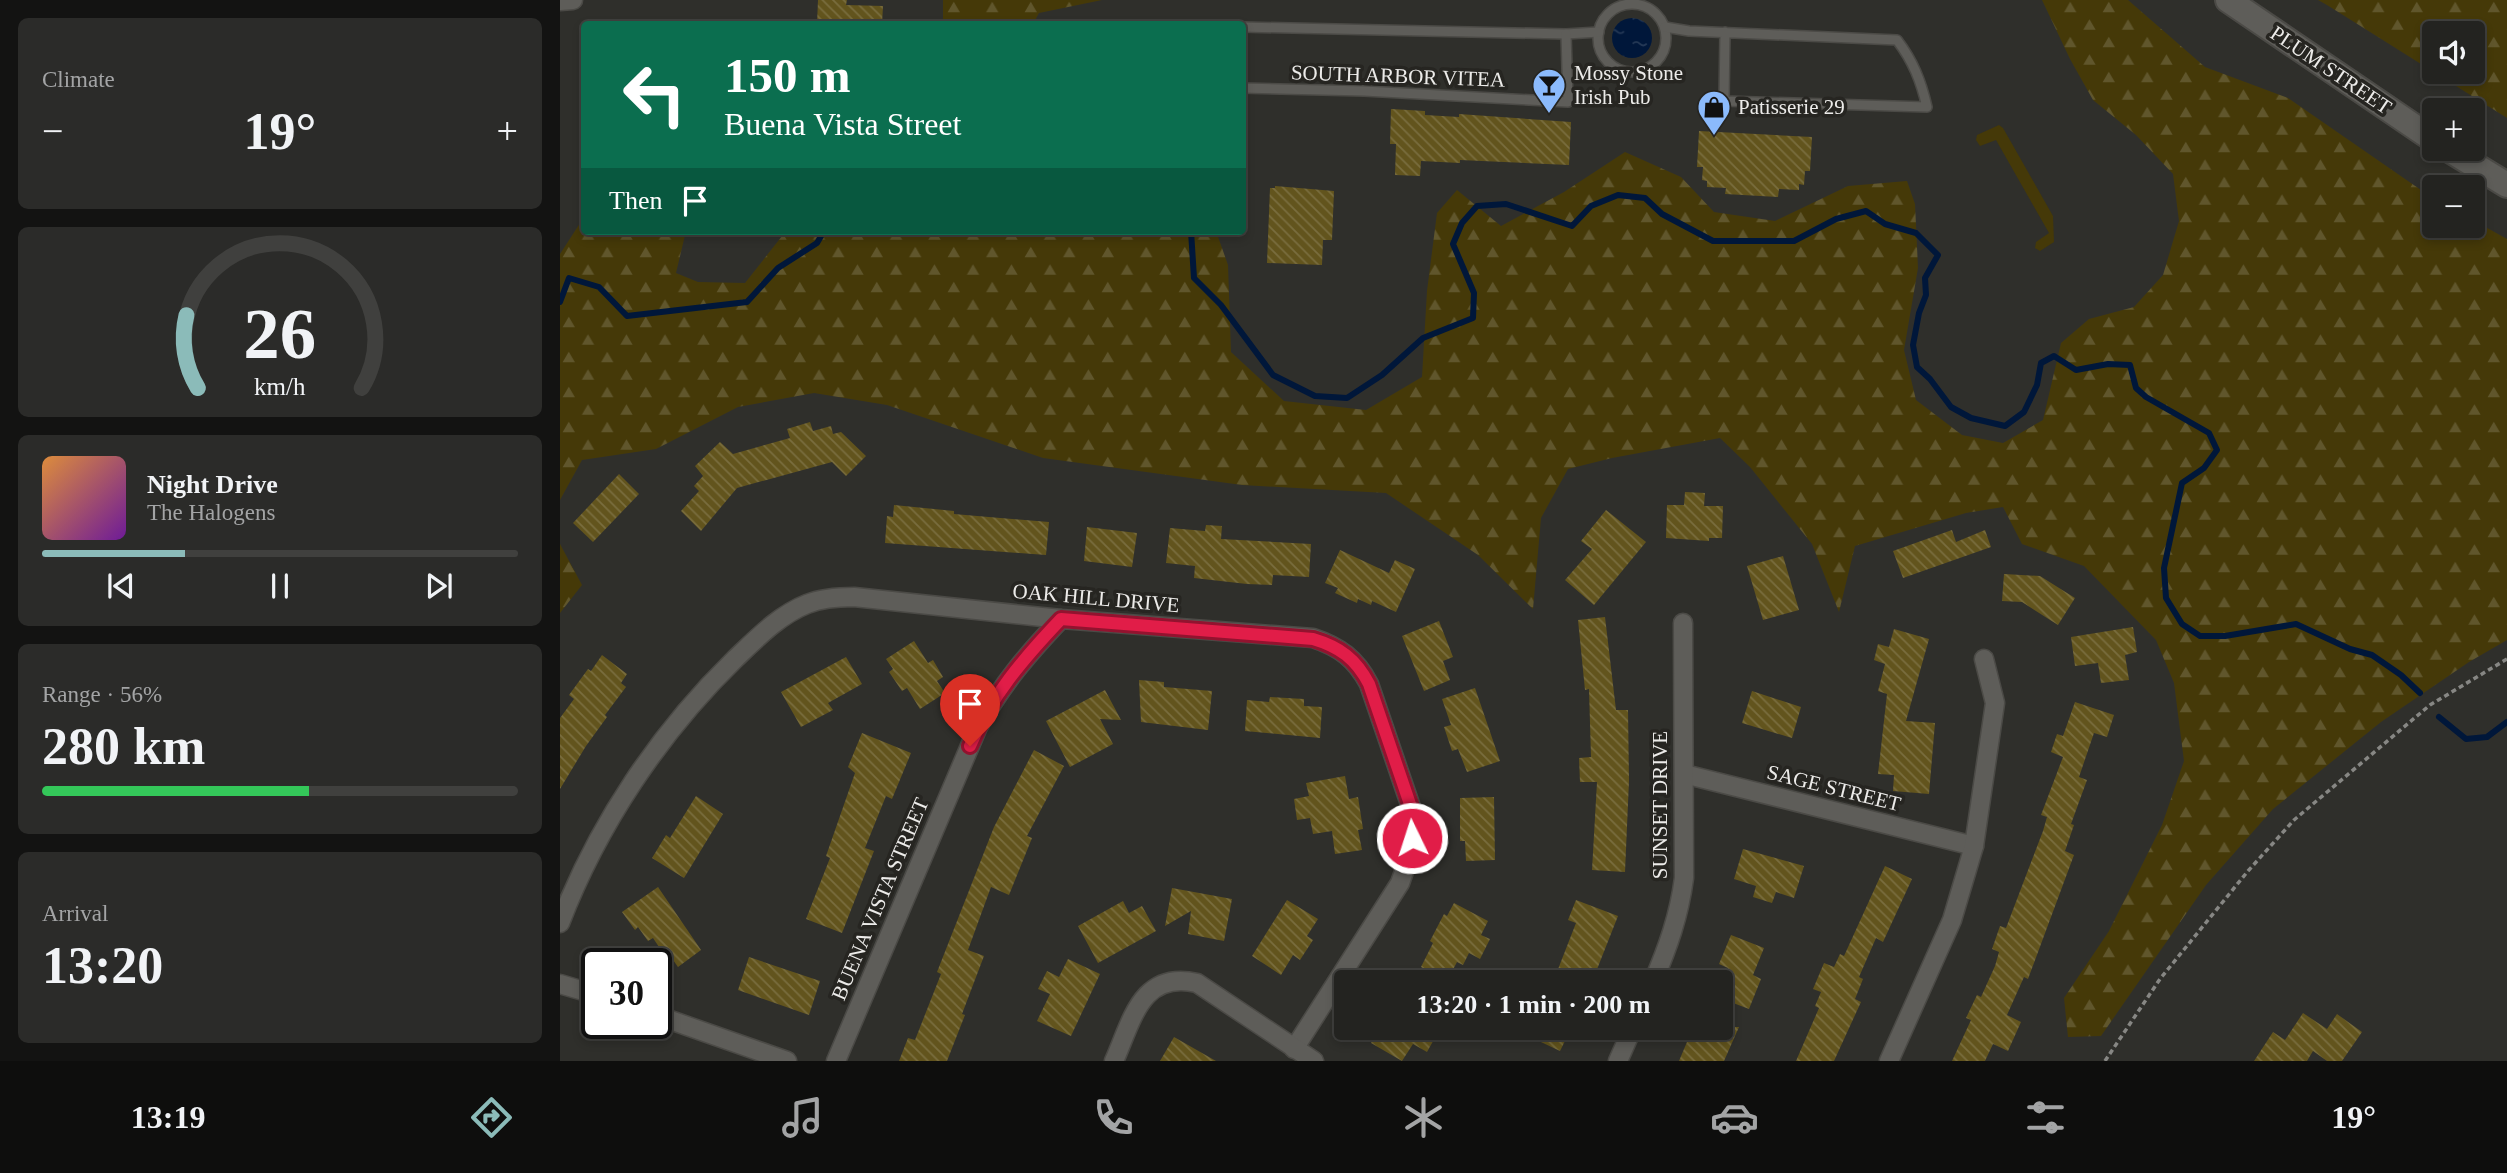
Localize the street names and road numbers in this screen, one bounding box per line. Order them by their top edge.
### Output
street label: PLUM STREET [2266,21,2396,119]
street label: SOUTH ARBOR VITEA [1290,60,1506,92]
street label: OAK HILL DRIVE [1012,579,1180,617]
street label: SUNSET DRIVE [1648,731,1672,879]
street label: SAGE STREET [1765,760,1904,816]
street label: BUENA VISTA STREET [827,794,934,1004]

